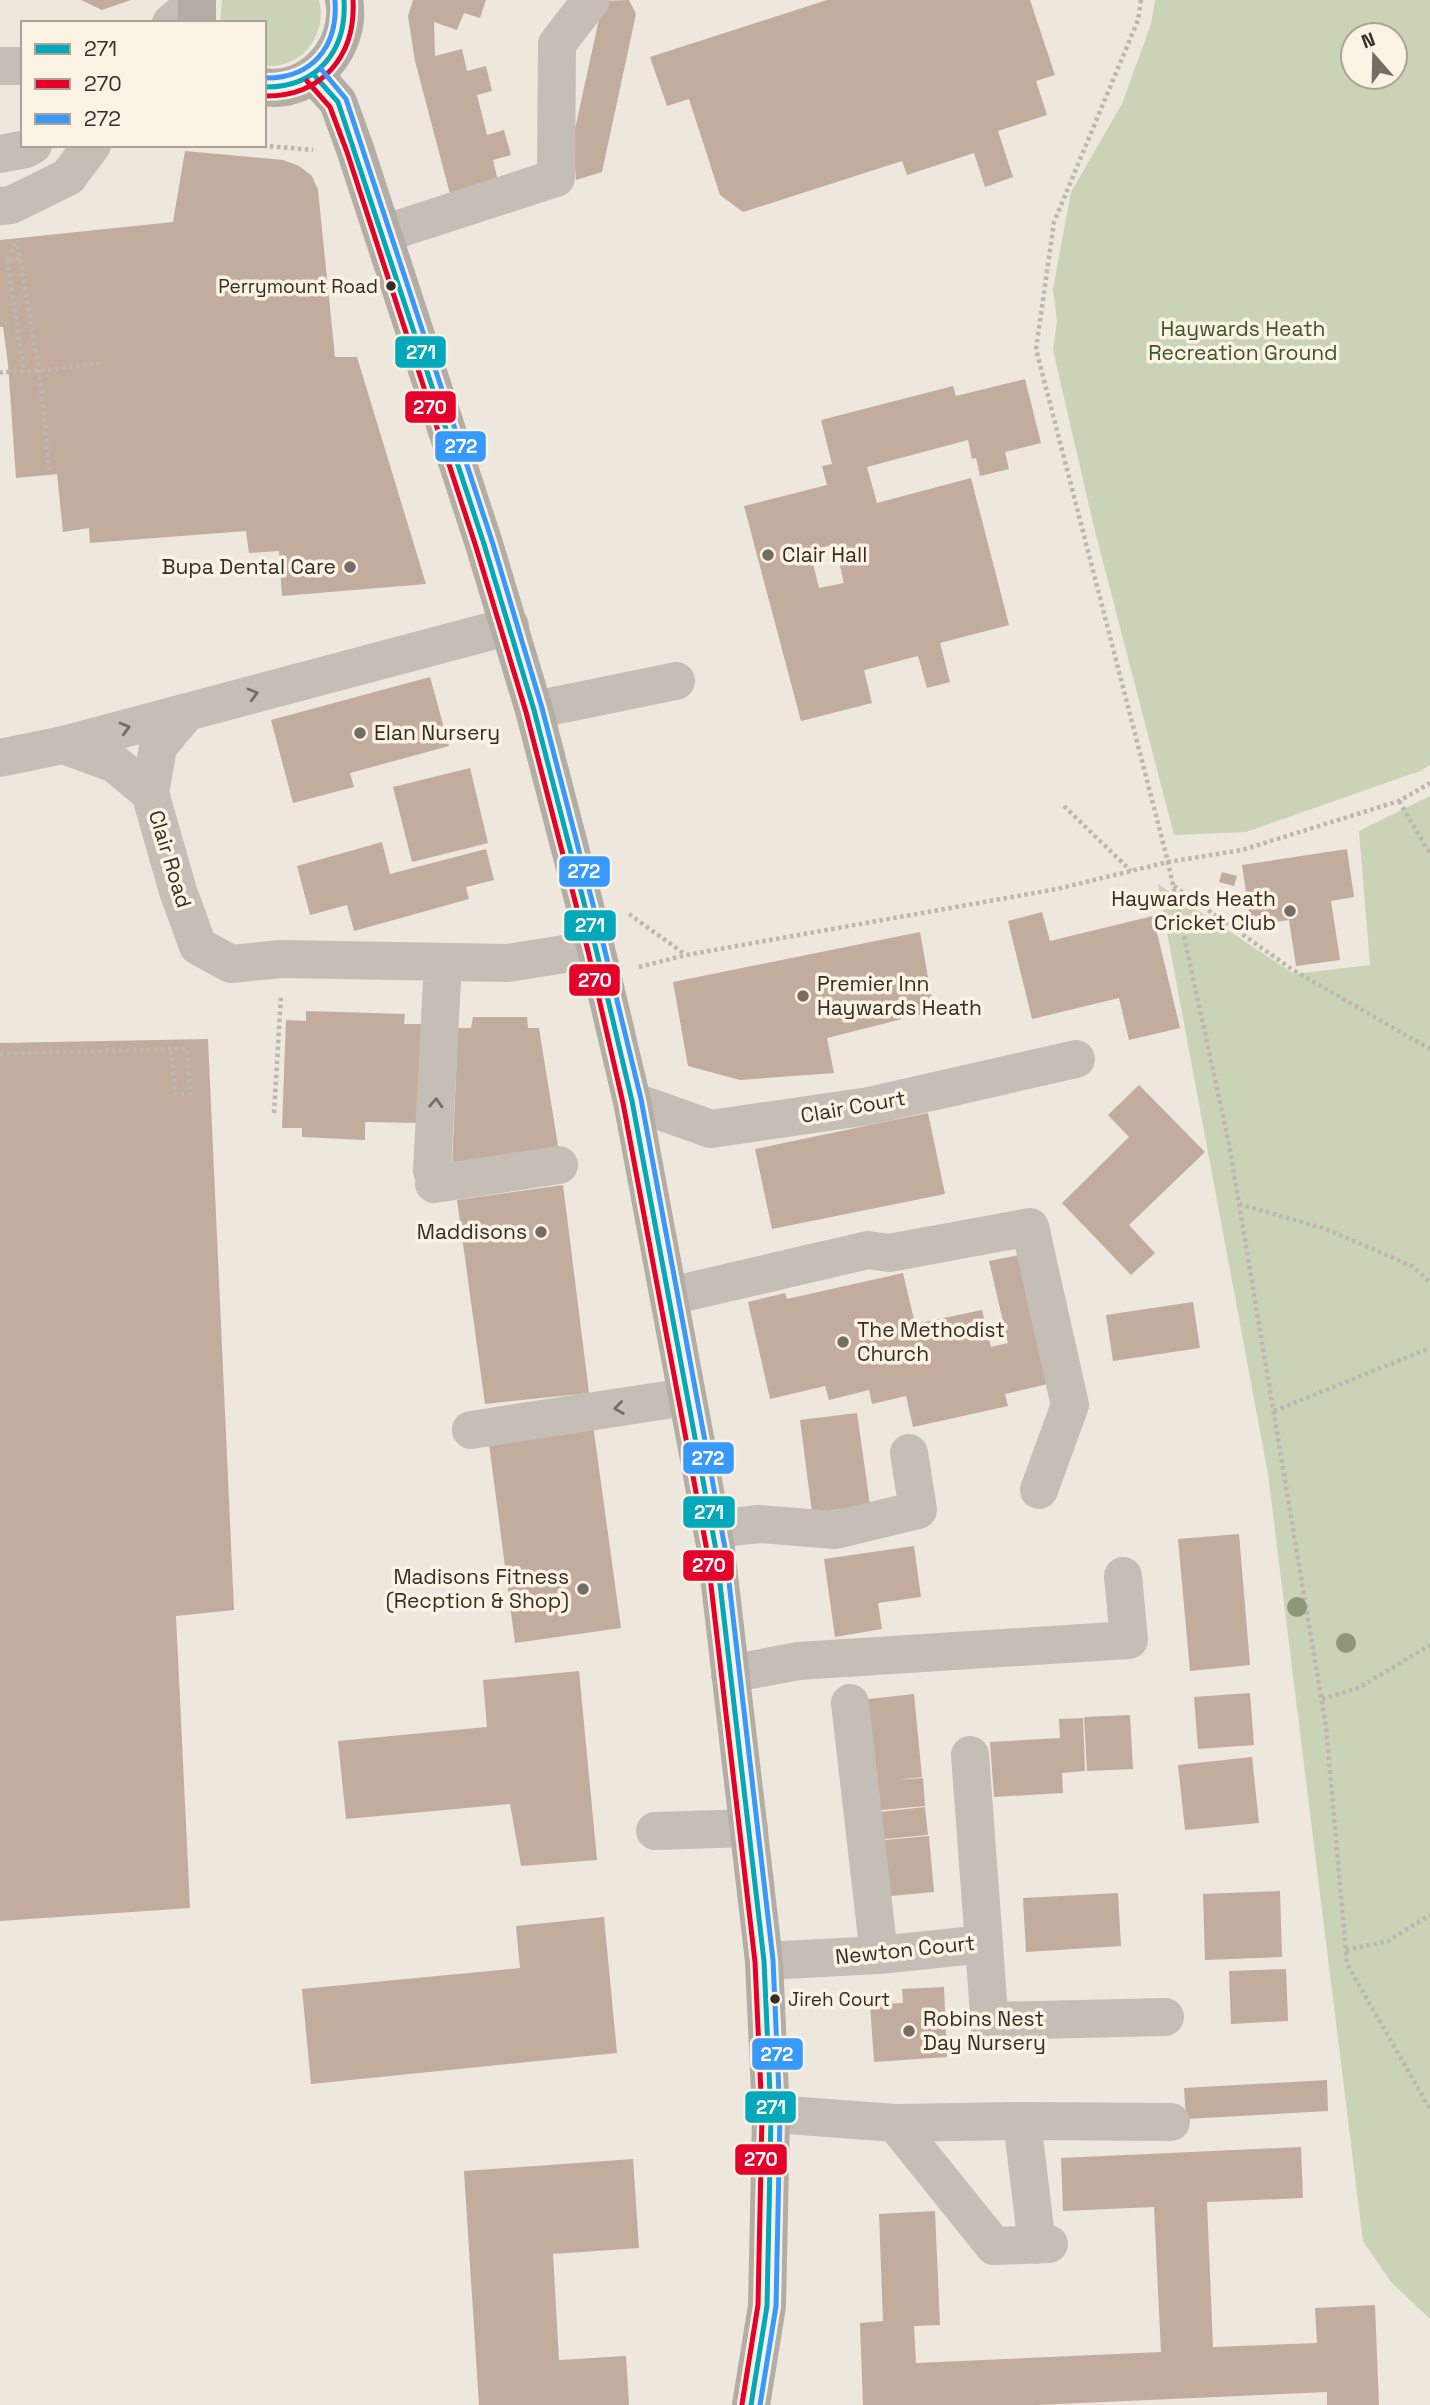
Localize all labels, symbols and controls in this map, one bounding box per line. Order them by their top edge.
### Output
legend [21,21,266,147]
north arrow [1339,21,1409,91]
text: N [1358,27,1379,54]
text: 271 [84,35,117,62]
text: 270 [84,70,122,97]
text: 272 [84,105,121,132]
place label: Perrymount Road [218,274,378,299]
marker: Perrymount Road [384,279,398,293]
park label: Haywards Heath Recreation Ground [1148,315,1338,366]
line badge: 271 [394,335,447,369]
text: 271 [406,340,436,365]
line badge: 270 [404,390,457,424]
text: 270 [413,395,447,420]
line badge: 272 [434,430,487,463]
text: 272 [445,434,477,459]
place label: Clair Hall [782,541,867,568]
marker: Clair Hall [760,547,776,563]
place label: Bupa Dental Care [162,553,336,580]
marker: Bupa Dental Care [342,559,358,575]
one-way arrow [247,688,259,702]
place label: Elan Nursery [374,719,500,746]
one-way arrow [119,722,131,736]
marker: Elan Nursery [352,725,368,741]
street label: Clair Road [143,807,198,911]
line badge: 272 [558,855,611,888]
text: 272 [568,859,600,884]
place label: Haywards Heath Cricket Club [1111,885,1276,936]
marker: Haywards Heath Cricket Club [1282,903,1298,919]
line badge: 271 [563,909,617,942]
text: 271 [575,913,605,938]
line badge: 270 [568,963,621,997]
text: 270 [578,968,612,993]
place label: Premier Inn Haywards Heath [817,970,982,1021]
marker: Premier Inn Haywards Heath [795,988,811,1004]
street label: Clair Court [798,1084,907,1129]
one-way arrow [428,1097,443,1108]
place label: Maddisons [417,1218,527,1245]
marker: Maddisons [533,1224,549,1240]
place label: The Methodist Church [857,1316,1005,1367]
marker: The Methodist Church [835,1334,851,1350]
one-way arrow [613,1400,625,1415]
line badge: 272 [682,1441,735,1475]
text: 272 [692,1446,724,1471]
line badge: 271 [682,1495,736,1529]
text: 271 [694,1500,724,1525]
line badge: 270 [682,1549,735,1582]
text: 270 [692,1553,726,1578]
place label: Madisons Fitness (Recption & Shop) [386,1563,569,1614]
marker: Madisons Fitness (Recption & Shop) [575,1581,591,1597]
street label: Newton Court [834,1929,976,1970]
place label: Jireh Court [788,1987,890,2012]
marker: Jireh Court [768,1992,782,2006]
place label: Robins Nest Day Nursery [923,2005,1046,2056]
marker: Robins Nest Day Nursery [901,2023,917,2039]
line badge: 272 [751,2037,804,2071]
text: 272 [761,2042,793,2067]
line badge: 271 [744,2090,797,2124]
text: 271 [756,2095,786,2120]
line badge: 270 [734,2143,788,2176]
text: 270 [744,2147,778,2172]

